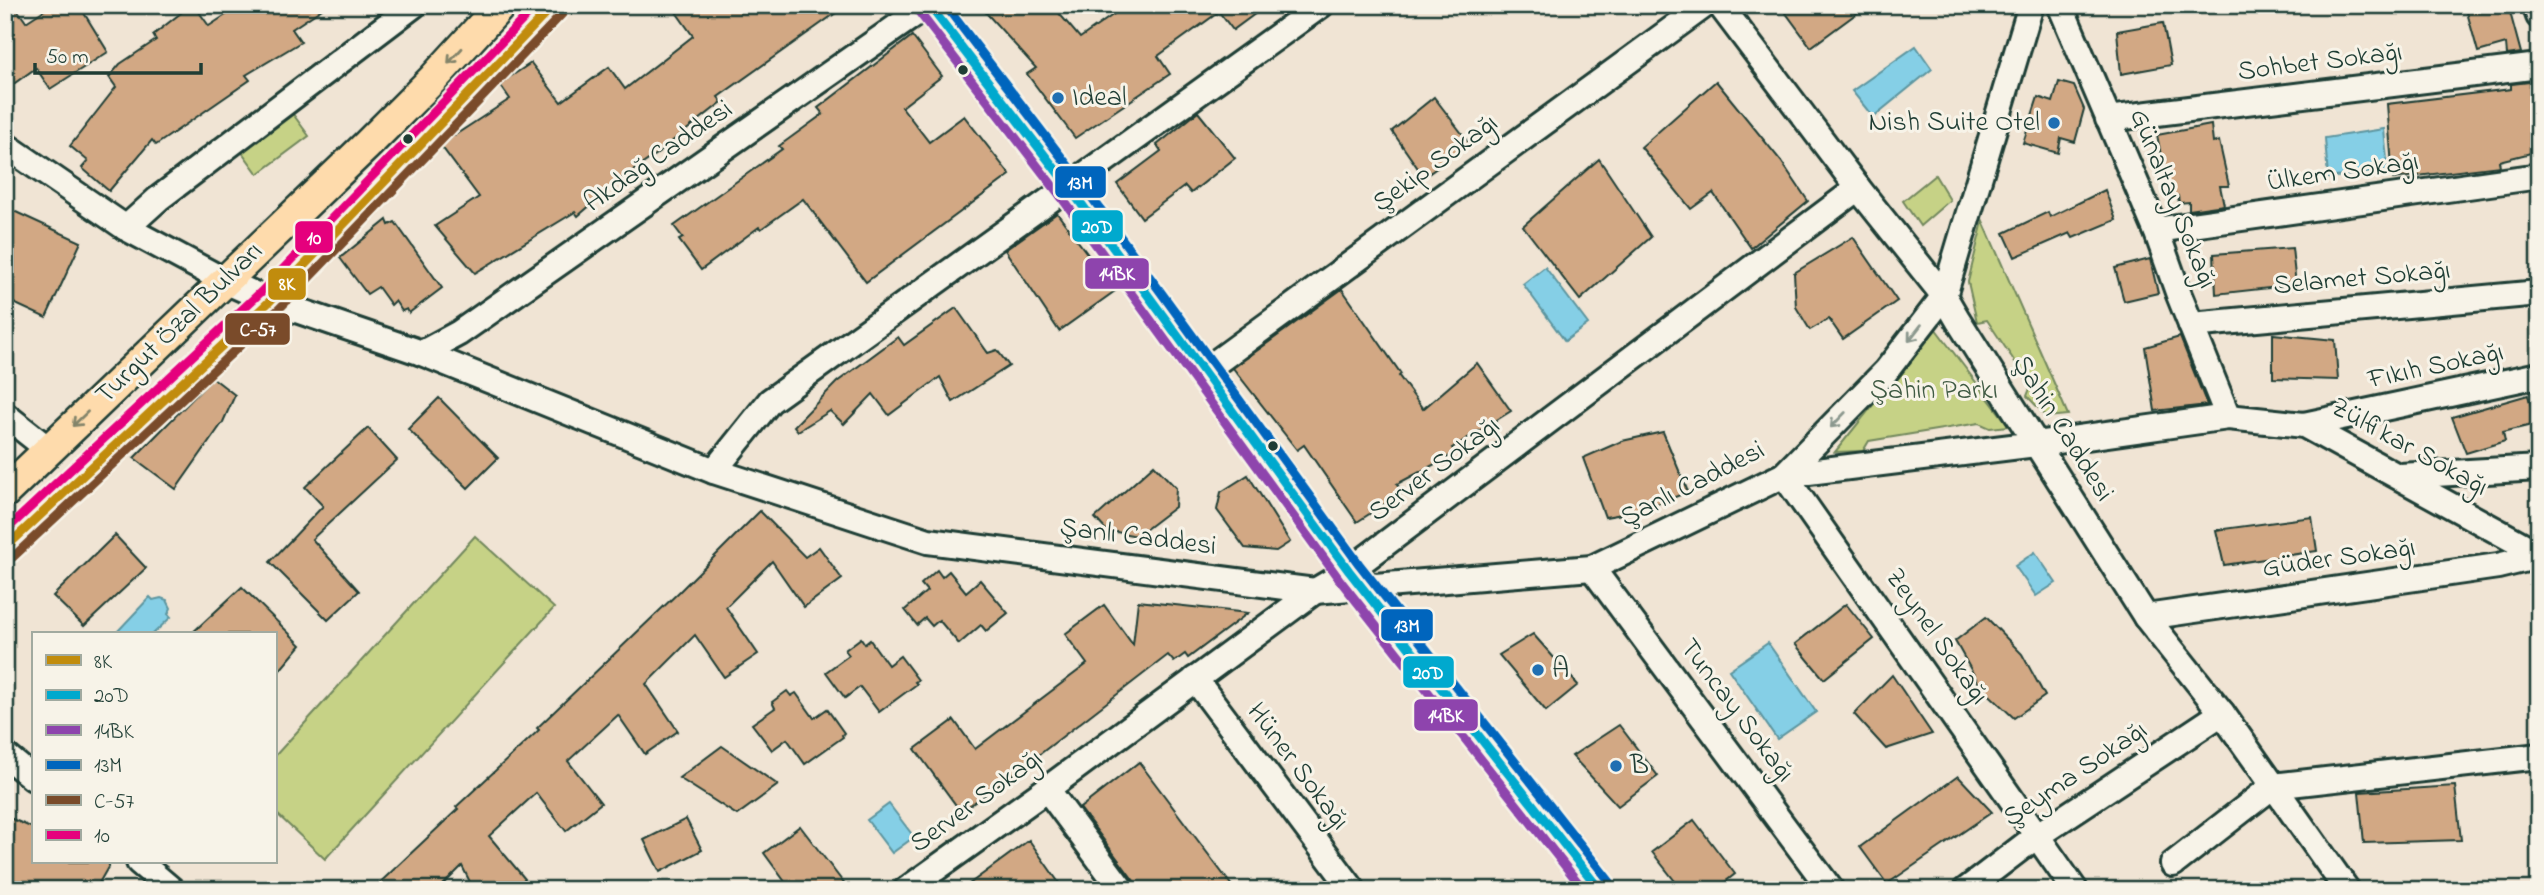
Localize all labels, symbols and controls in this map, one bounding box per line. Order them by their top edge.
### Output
scale bar [35,32,201,76]
street label: Sohbet Sokağı [2235,33,2405,93]
text: 50 m [46,43,89,73]
one-way arrow [447,46,463,64]
unlabelled marker [956,63,970,77]
place label: Ideal [1072,78,1127,119]
street label: Akdağ Caddesi [576,90,742,224]
marker: Ideal [1050,90,1066,106]
place label: Nish Suite Otel [1869,103,2040,144]
street label: Günaltay Sokağı [2117,103,2227,295]
street label: Şekip Sokağı [1365,104,1507,224]
marker: Nish Suite Otel [2046,115,2062,131]
unlabelled marker [401,132,415,146]
street label: Ülkem Sokağı [2265,142,2421,204]
line badge: 13M [1054,165,1107,199]
text: 13M [1067,171,1093,198]
line badge: 20D [1071,209,1124,243]
text: 20D [1080,215,1113,242]
line badge: 10 [294,220,334,254]
text: 10 [307,226,322,253]
street label: Turgut Özal Bulvarı [87,233,273,415]
street label: Selamet Sokağı [2272,251,2452,307]
line badge: 14BK [1084,257,1150,290]
text: 14BK [1099,262,1136,289]
line badge: 8K [267,267,307,301]
text: 8K [278,272,296,299]
line badge: C-57 [224,312,291,346]
text: C-57 [240,318,276,345]
one-way arrow [1908,324,1923,342]
street label: Fıkıh Sokağı [2364,333,2508,402]
street label: Şahin Caddesi [2001,348,2123,510]
park label: Şahin Parkı [1870,371,1998,412]
street label: Zülfikar Sokağı [2323,388,2495,508]
street label: Server Sokağı [1360,407,1510,533]
one-way arrow [72,410,89,427]
one-way arrow [1830,411,1847,428]
street label: Şanlı Caddesi [1614,431,1772,539]
unlabelled marker [1266,439,1280,453]
street label: Şanlı Caddesi [1057,508,1219,568]
street label: Güder Sokağı [2260,528,2418,590]
street label: Zeynel Sokağı [1874,560,1998,714]
line badge: 13M [1380,608,1434,642]
text: 13M [1394,614,1420,641]
street label: Tuncay Sokağı [1668,630,1804,792]
legend [32,632,276,864]
text: 8K [94,648,113,678]
place label: A [1552,650,1569,691]
line badge: 20D [1402,655,1455,689]
text: 20D [1411,661,1444,688]
marker: A [1530,662,1546,678]
text: 20D [94,682,129,712]
street label: Hüner Sokağı [1235,694,1359,840]
line badge: 14BK [1413,698,1479,732]
text: 14BK [1428,704,1465,731]
street label: Şeyma Sokağı [1995,711,2157,839]
text: 14BK [94,718,134,748]
street label: Server Sokağı [902,740,1052,864]
place label: B [1629,746,1649,787]
text: 13M [94,752,122,782]
marker: B [1608,758,1624,774]
text: C-57 [94,788,134,818]
text: 10 [94,822,110,852]

